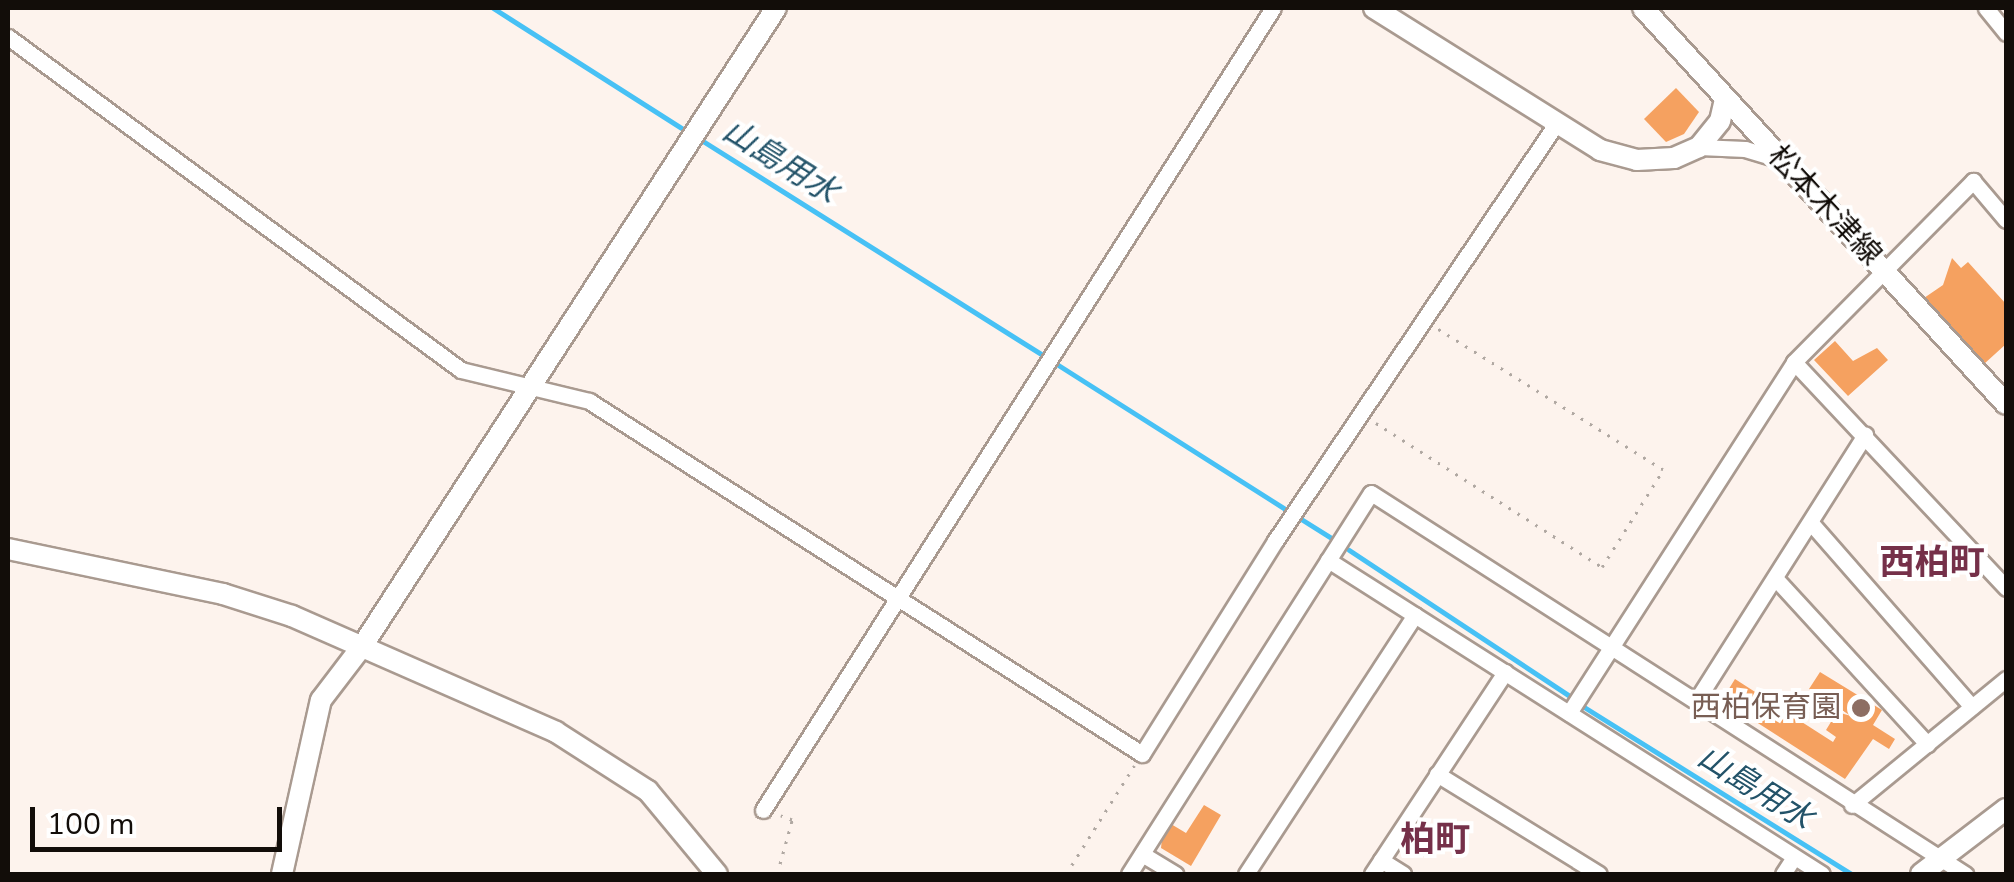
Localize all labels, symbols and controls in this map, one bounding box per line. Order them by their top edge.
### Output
water label: 山島用水 [716,112,844,212]
street label: 松本木津線 [1760,139,1888,273]
district label: 西柏町 [1880,542,1984,584]
place label: 西柏保育園 [1691,690,1841,726]
marker: 西柏保育園 [1850,697,1872,719]
water label: 山島用水 [1691,738,1819,838]
scale bar [35,787,288,849]
text: 100 m [47,804,134,845]
district label: 柏町 [1400,819,1470,861]

